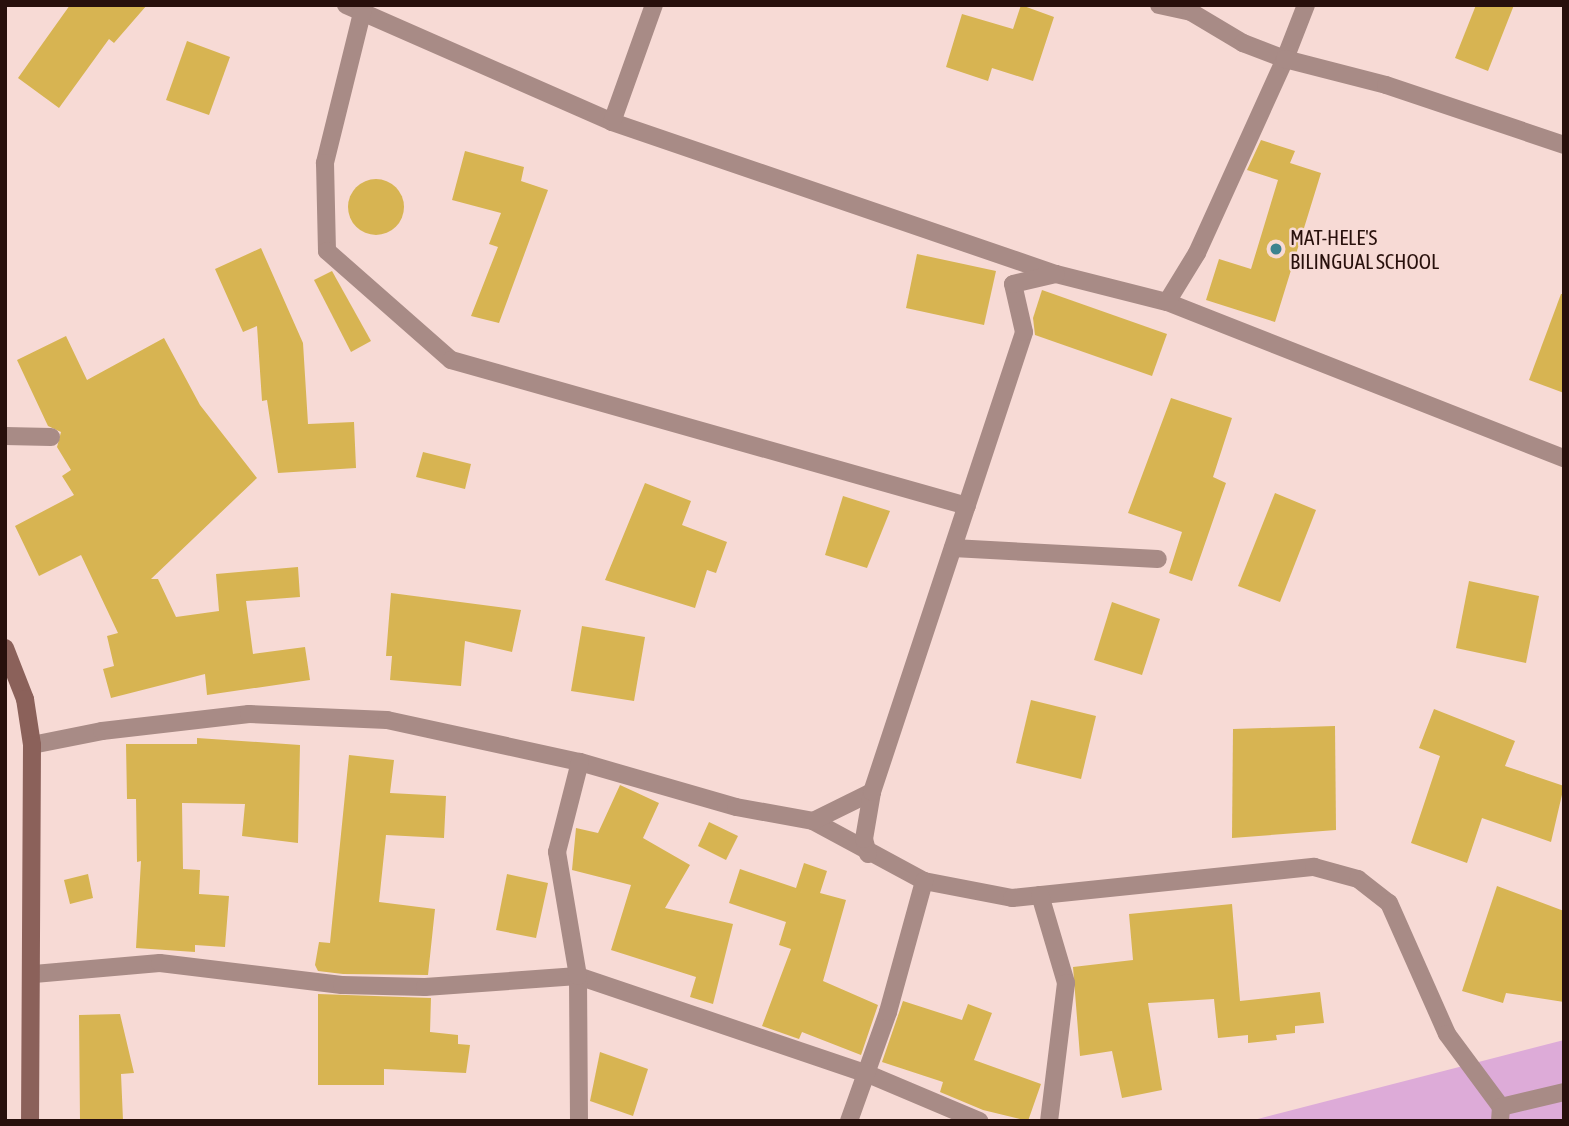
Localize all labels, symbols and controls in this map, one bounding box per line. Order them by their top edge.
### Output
place label: MAT-HELE'S BILINGUAL SCHOOL [1290,224,1439,274]
marker: MAT-HELE'S BILINGUAL SCHOOL [1268,241,1284,257]

